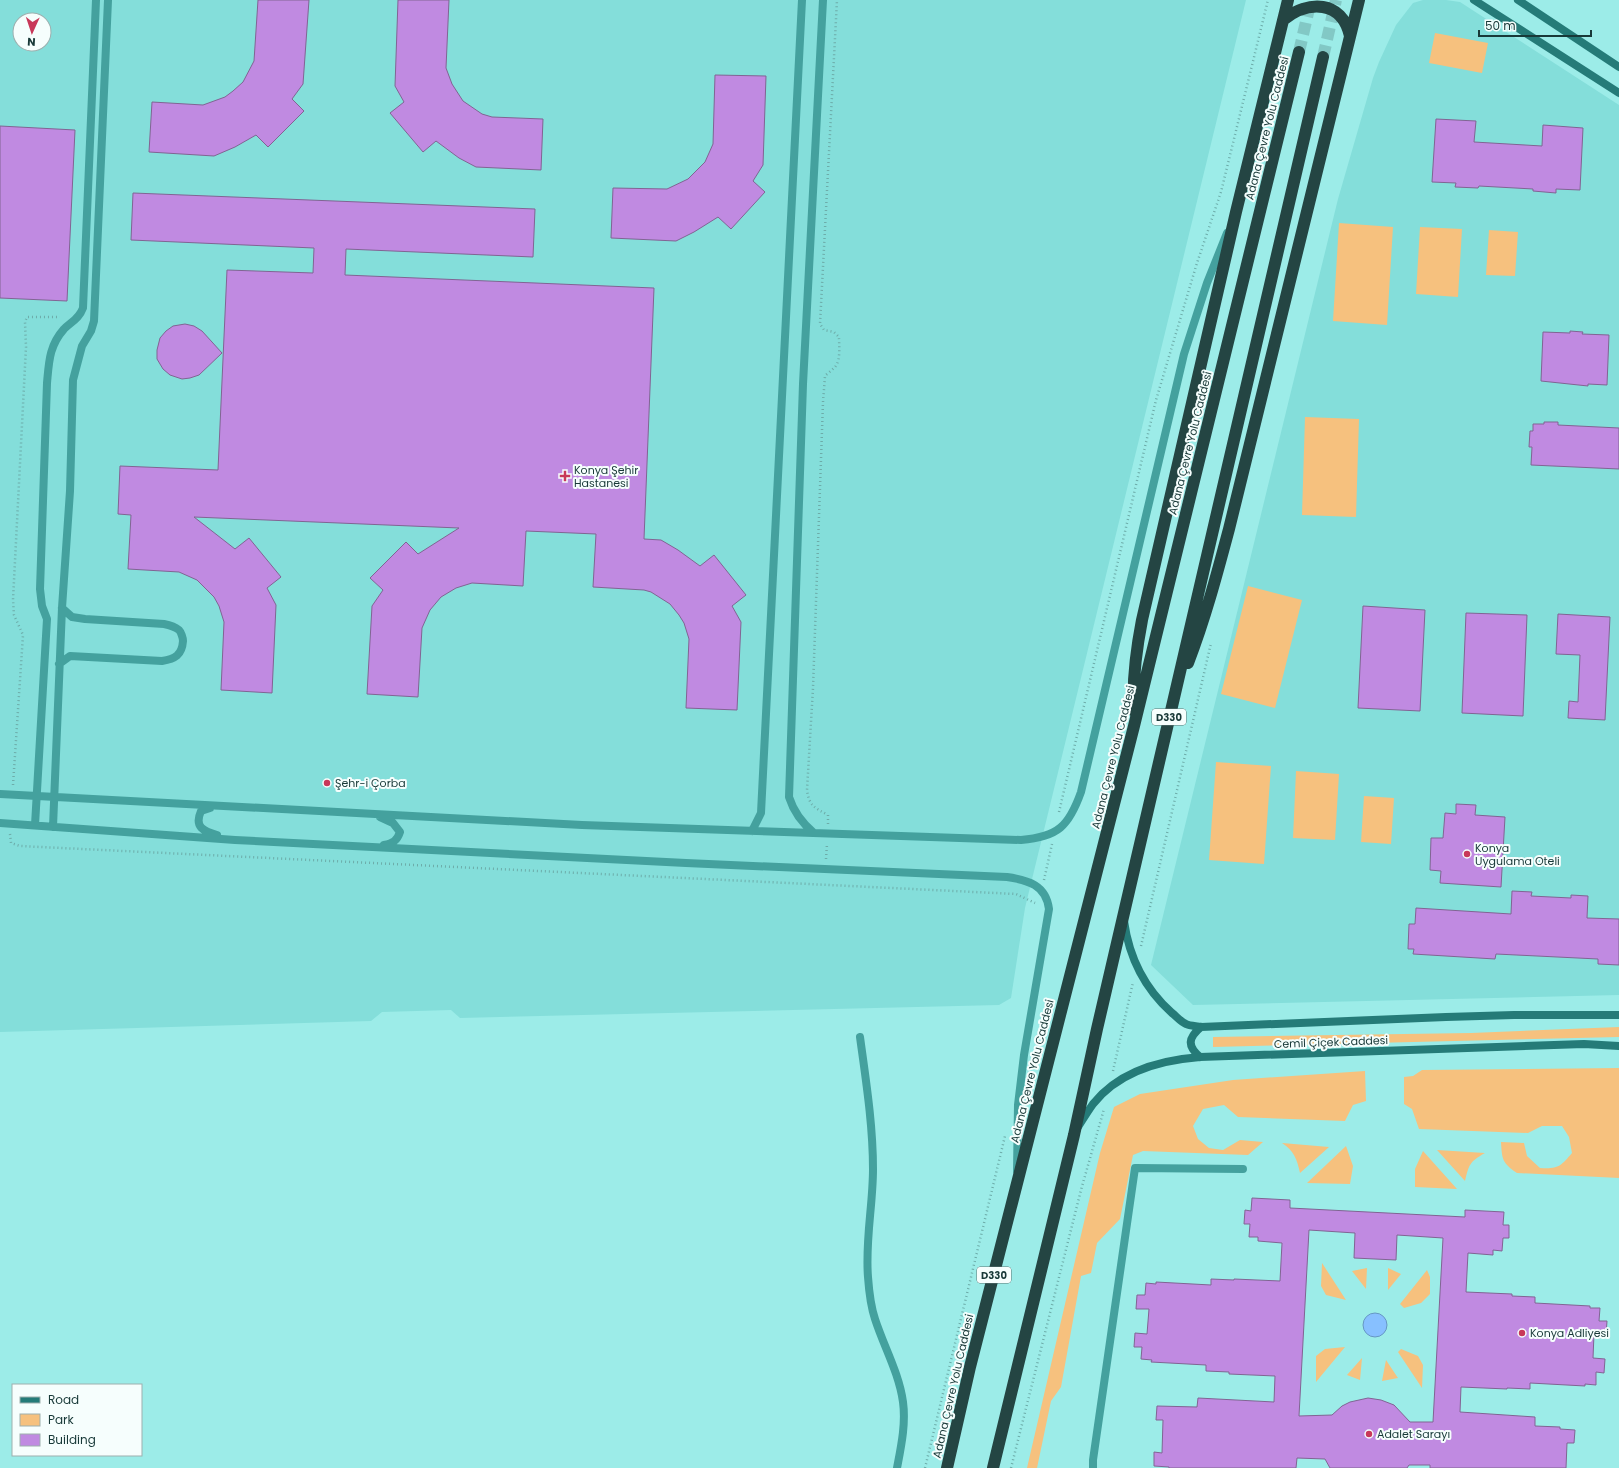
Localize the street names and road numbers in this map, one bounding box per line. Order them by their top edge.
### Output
street label: Adana Çevre Yolu Caddesi [1241,54,1293,201]
street label: Adana Çevre Yolu Caddesi [1164,369,1216,516]
street label: Adana Çevre Yolu Caddesi [1087,683,1139,830]
road number: D330 [1152,709,1186,725]
street label: Adana Çevre Yolu Caddesi [1006,997,1058,1144]
street label: Cemil Çiçek Caddesi [1274,1032,1389,1052]
road number: D330 [977,1267,1011,1283]
street label: Adana Çevre Yolu Caddesi [929,1312,977,1460]

